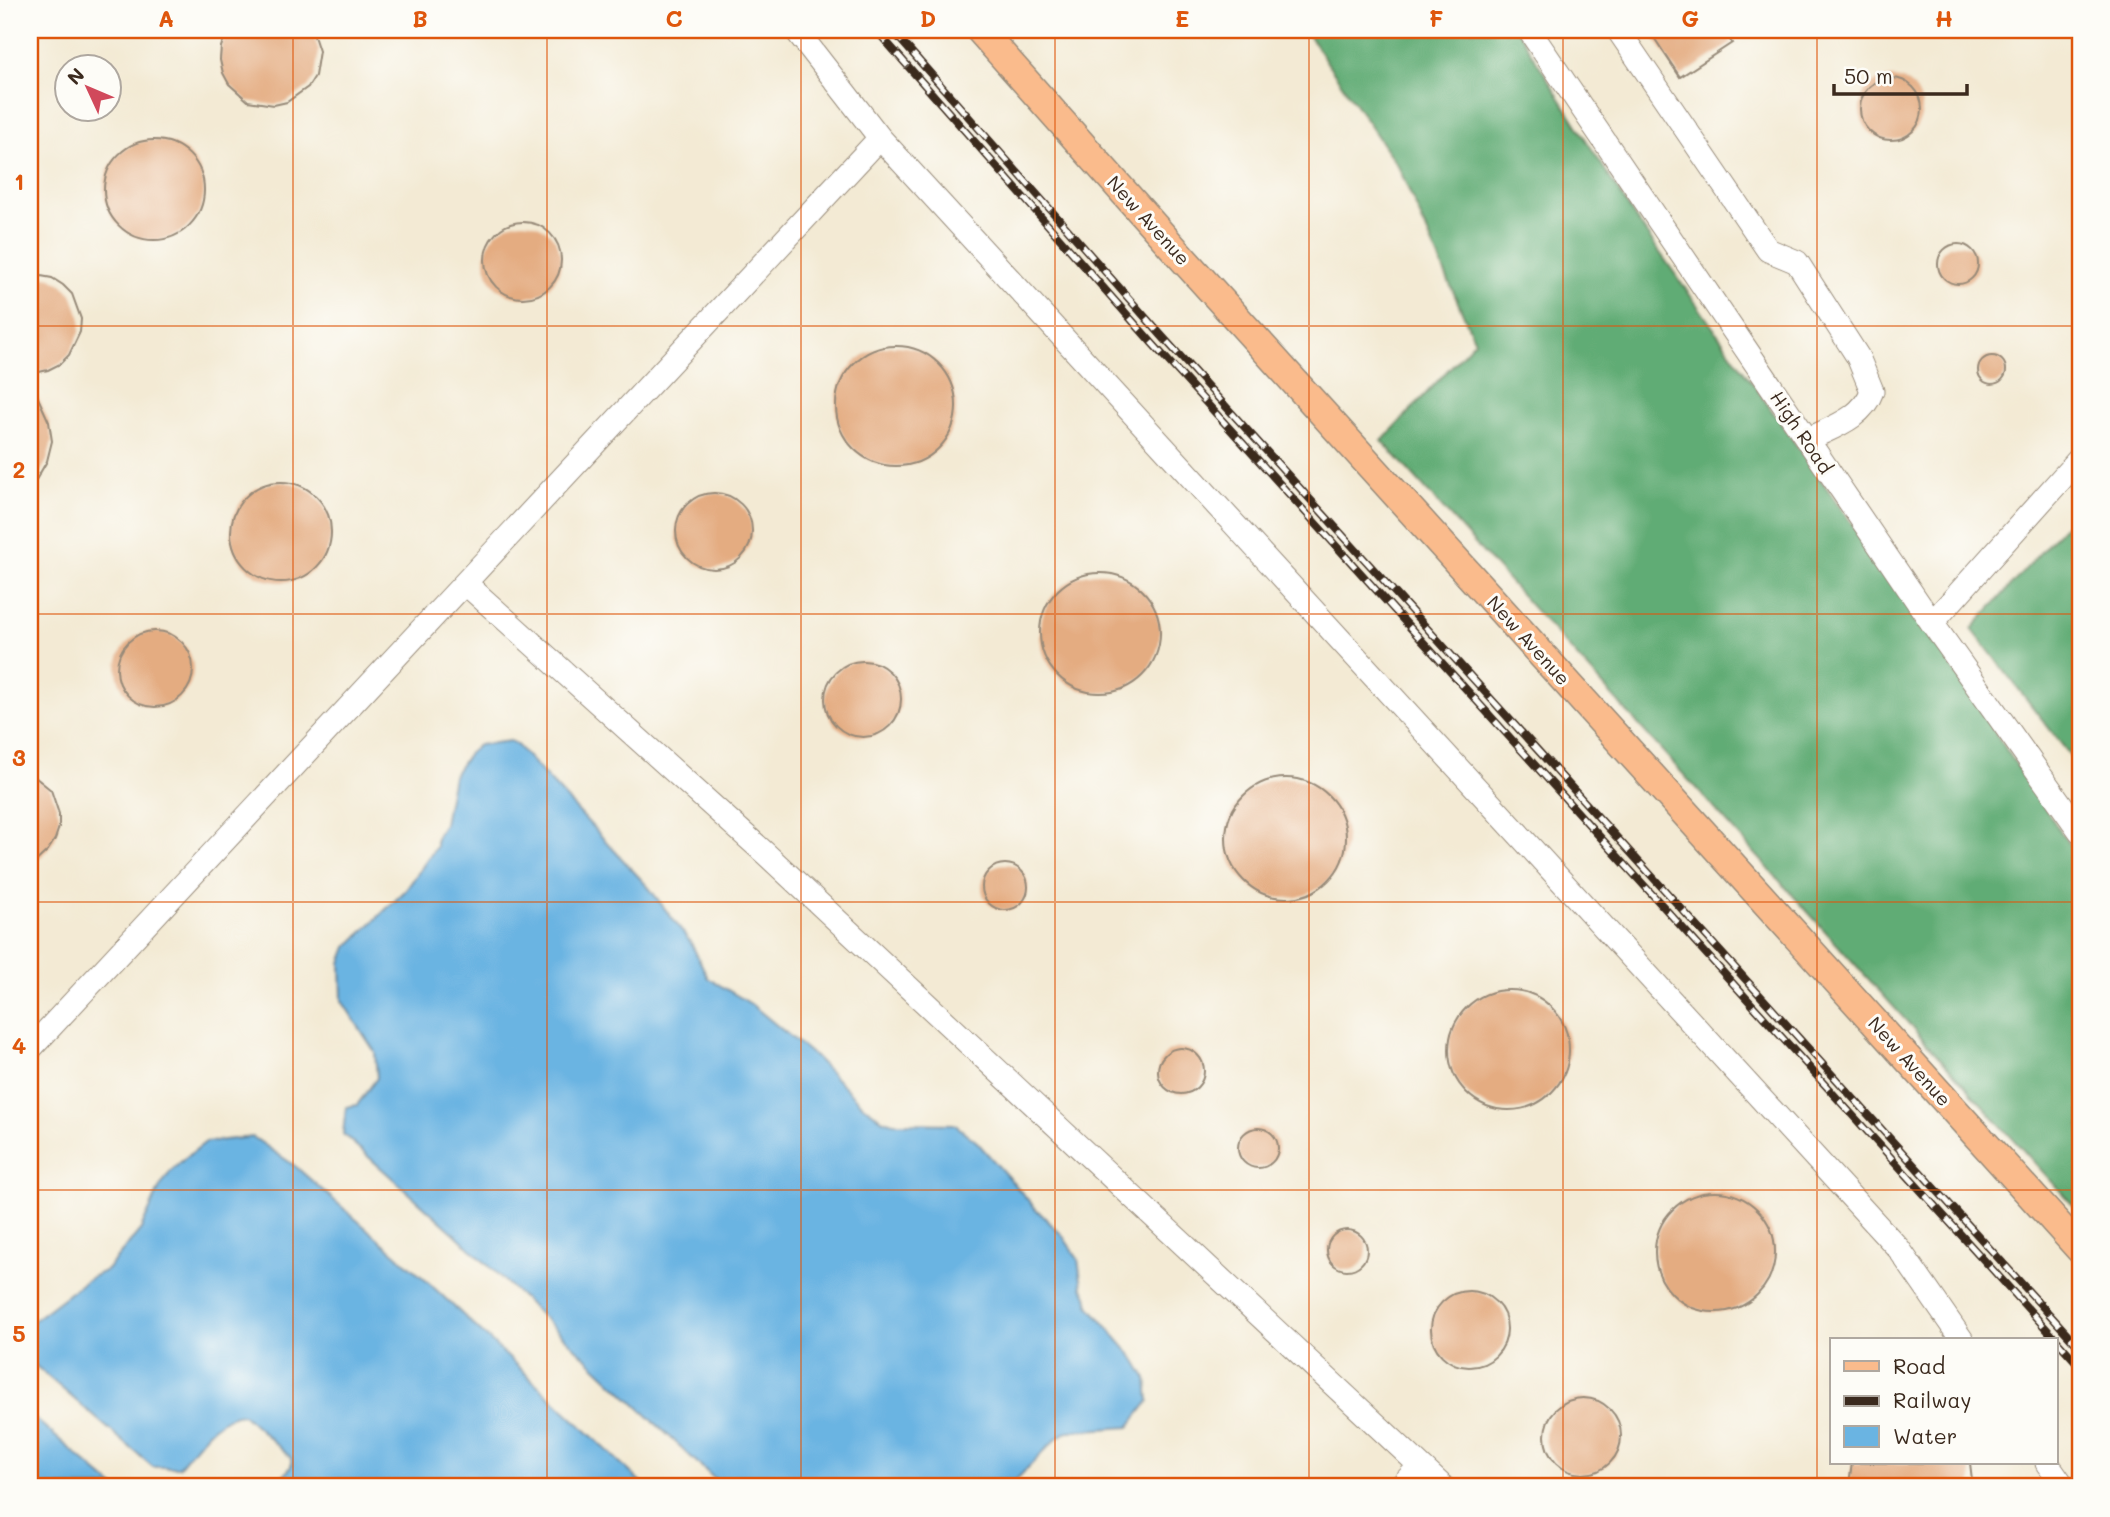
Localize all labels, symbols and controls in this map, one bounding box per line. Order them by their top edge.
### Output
text: A [158,3,174,33]
text: B [412,3,428,33]
text: C [665,3,683,33]
text: D [920,3,936,33]
text: E [1175,3,1189,33]
text: F [1429,3,1443,33]
text: G [1681,3,1699,33]
text: H [1935,3,1953,33]
north arrow [52,52,122,122]
scale bar [1834,52,1966,96]
text: N [61,62,89,90]
text: 50 m [1844,62,1893,89]
text: 1 [14,166,24,196]
street label: New Avenue [1102,170,1196,270]
street label: High Road [1765,386,1839,478]
text: 2 [13,454,25,484]
street label: New Avenue [1482,590,1576,690]
text: 3 [12,742,26,772]
street label: New Avenue [1863,1011,1957,1111]
text: 4 [12,1030,26,1060]
text: 5 [12,1318,26,1348]
legend [1830,1338,2058,1464]
text: Road [1893,1352,1945,1379]
text: Railway [1893,1386,1972,1413]
text: Water [1893,1422,1957,1449]

